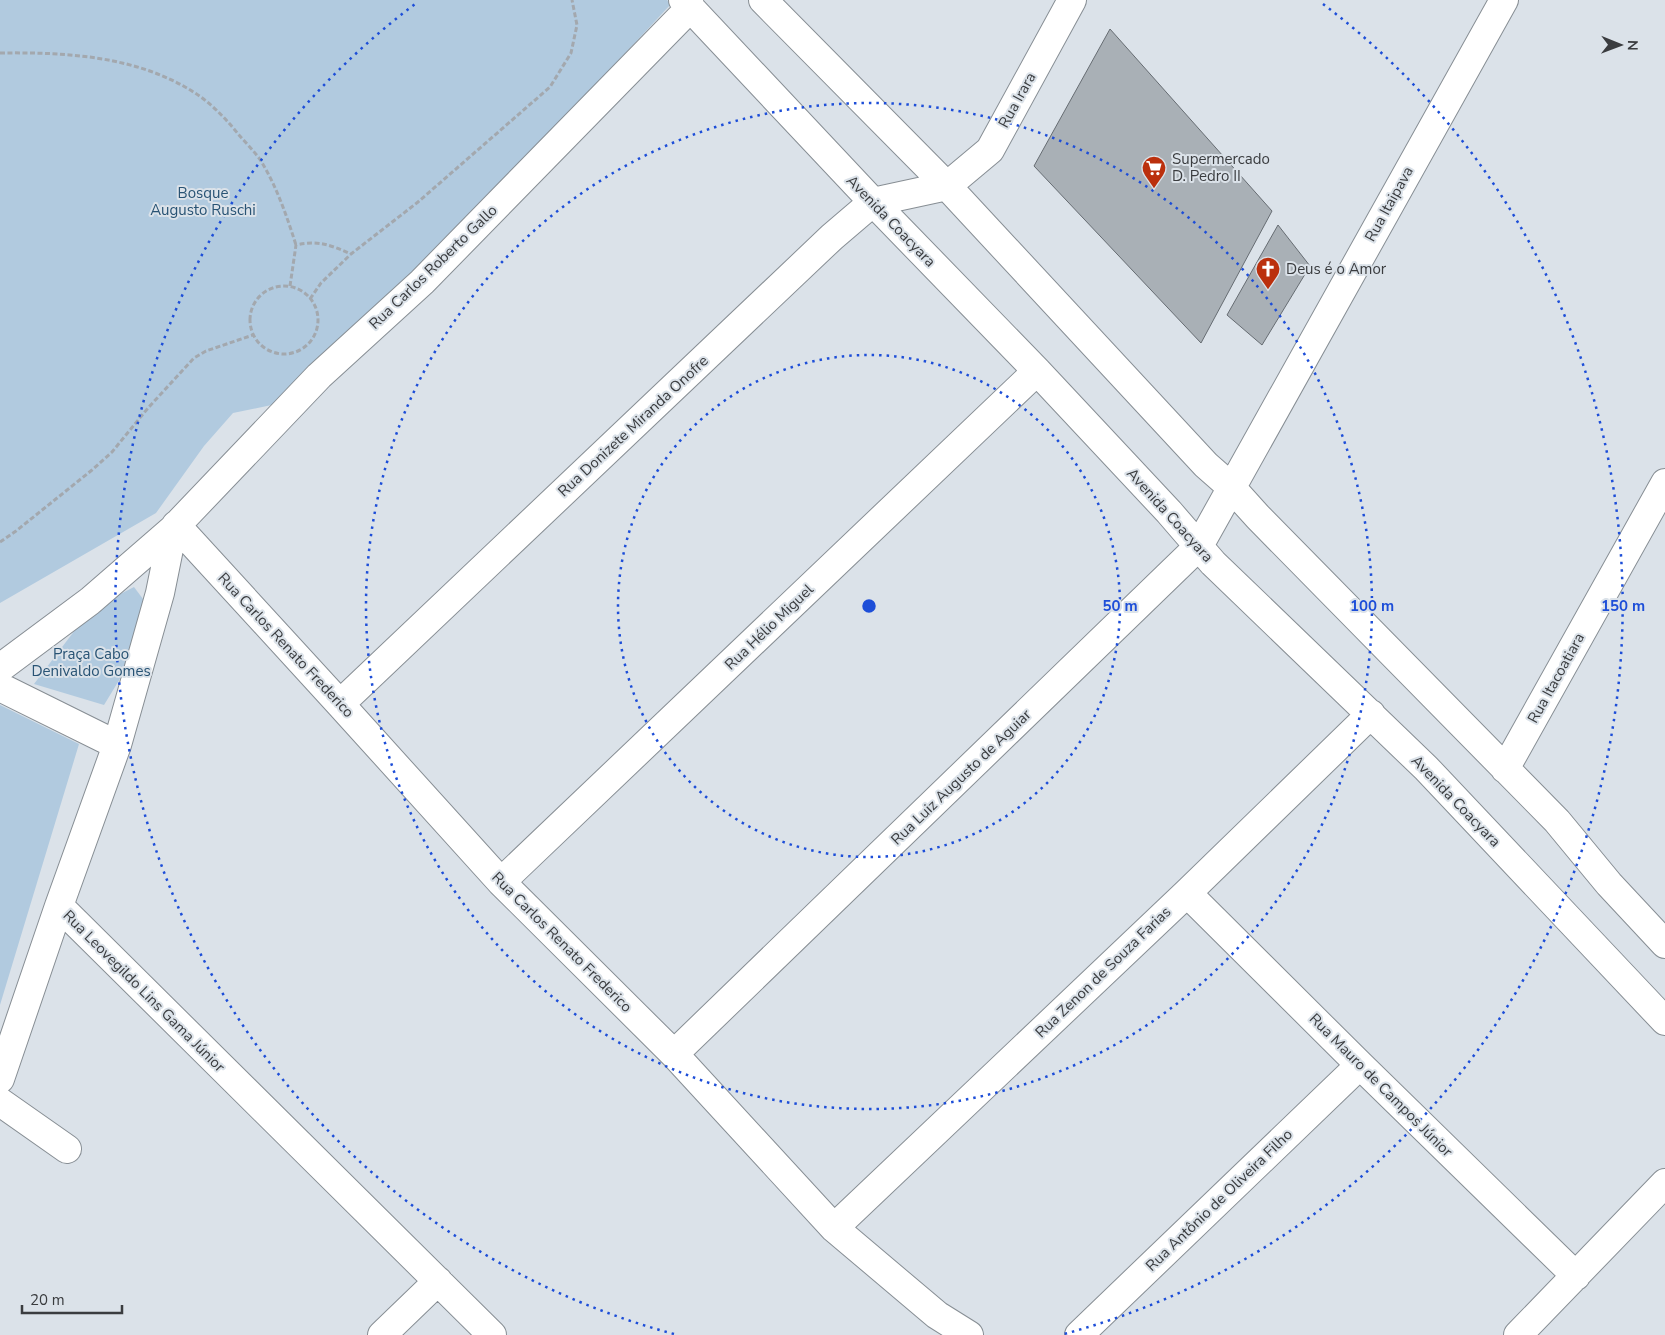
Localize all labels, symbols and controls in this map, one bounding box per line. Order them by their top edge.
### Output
north arrow [1595,20,1645,70]
text: N [1623,40,1642,51]
street label: Rua Irara [994,69,1040,131]
place label: Supermercado D. Pedro II [1172,149,1270,186]
supermarket icon: Supermercado D. Pedro II [1141,155,1167,189]
street label: Rua Itaipava [1360,163,1418,245]
street label: Avenida Coacyara [842,171,940,271]
park label: Bosque Augusto Ruschi [150,183,256,220]
street label: Rua Carlos Roberto Gallo [364,200,502,334]
church icon: Deus é o Amor [1255,256,1281,290]
place label: Deus é o Amor [1286,259,1387,279]
street label: Rua Donizete Miranda Onofre [554,351,712,501]
street label: Avenida Coacyara [1122,464,1218,566]
street label: Rua Carlos Renato Frederico [214,568,358,722]
street label: Rua Hélio Miguel [720,579,818,674]
text: 50 m [1102,596,1138,616]
text: 100 m [1350,596,1394,616]
text: 150 m [1601,596,1645,616]
centre of rings [860,597,878,615]
street label: Rua Itacoatiara [1523,629,1589,727]
park label: Praça Cabo Denivaldo Gomes [31,644,151,681]
street label: Rua Luiz Augusto de Aguiar [887,704,1036,849]
street label: Avenida Coacyara [1407,751,1505,851]
street label: Rua Carlos Renato Frederico [487,867,637,1017]
street label: Rua Zenon de Souza Farias [1031,902,1175,1042]
street label: Rua Leovegildo Lins Gama Júnior [59,906,230,1077]
street label: Rua Mauro de Campos Júnior [1305,1009,1458,1162]
street label: Rua Antônio de Oliveira Filho [1141,1125,1297,1275]
scale bar [22,1282,122,1314]
text: 20 m [30,1290,65,1310]

